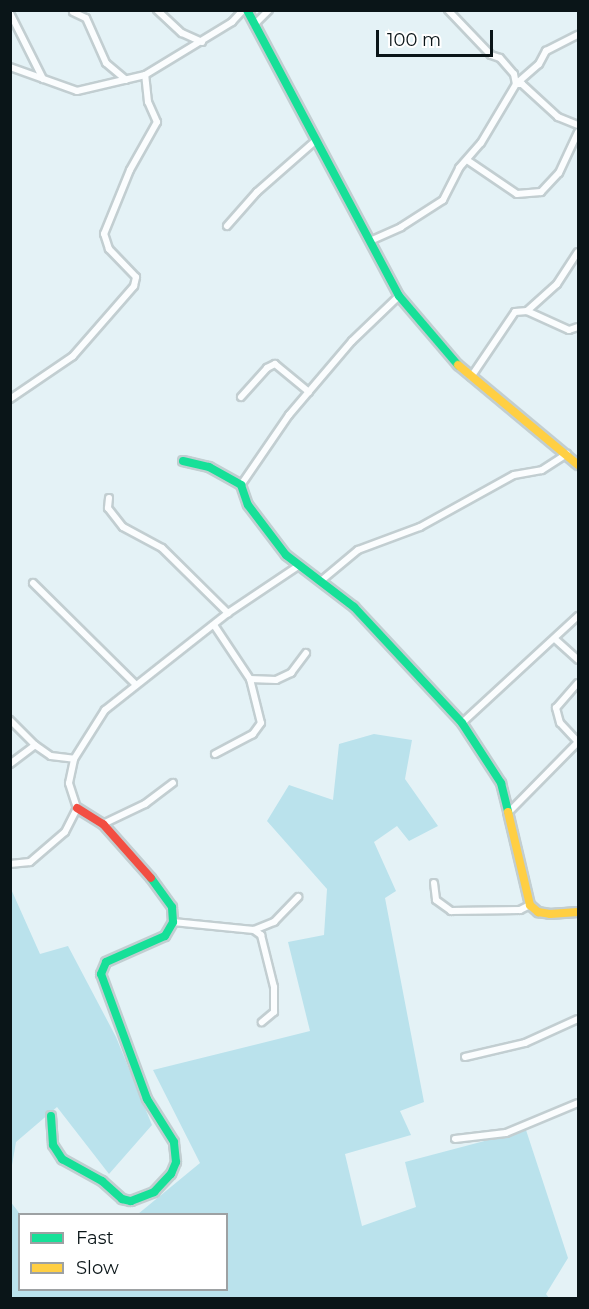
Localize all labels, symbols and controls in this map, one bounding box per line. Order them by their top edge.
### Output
scale bar [379,18,496,56]
text: 100 m [387,29,441,51]
legend [18,1213,228,1291]
text: Fast [76,1227,114,1249]
text: Slow [76,1257,119,1279]

